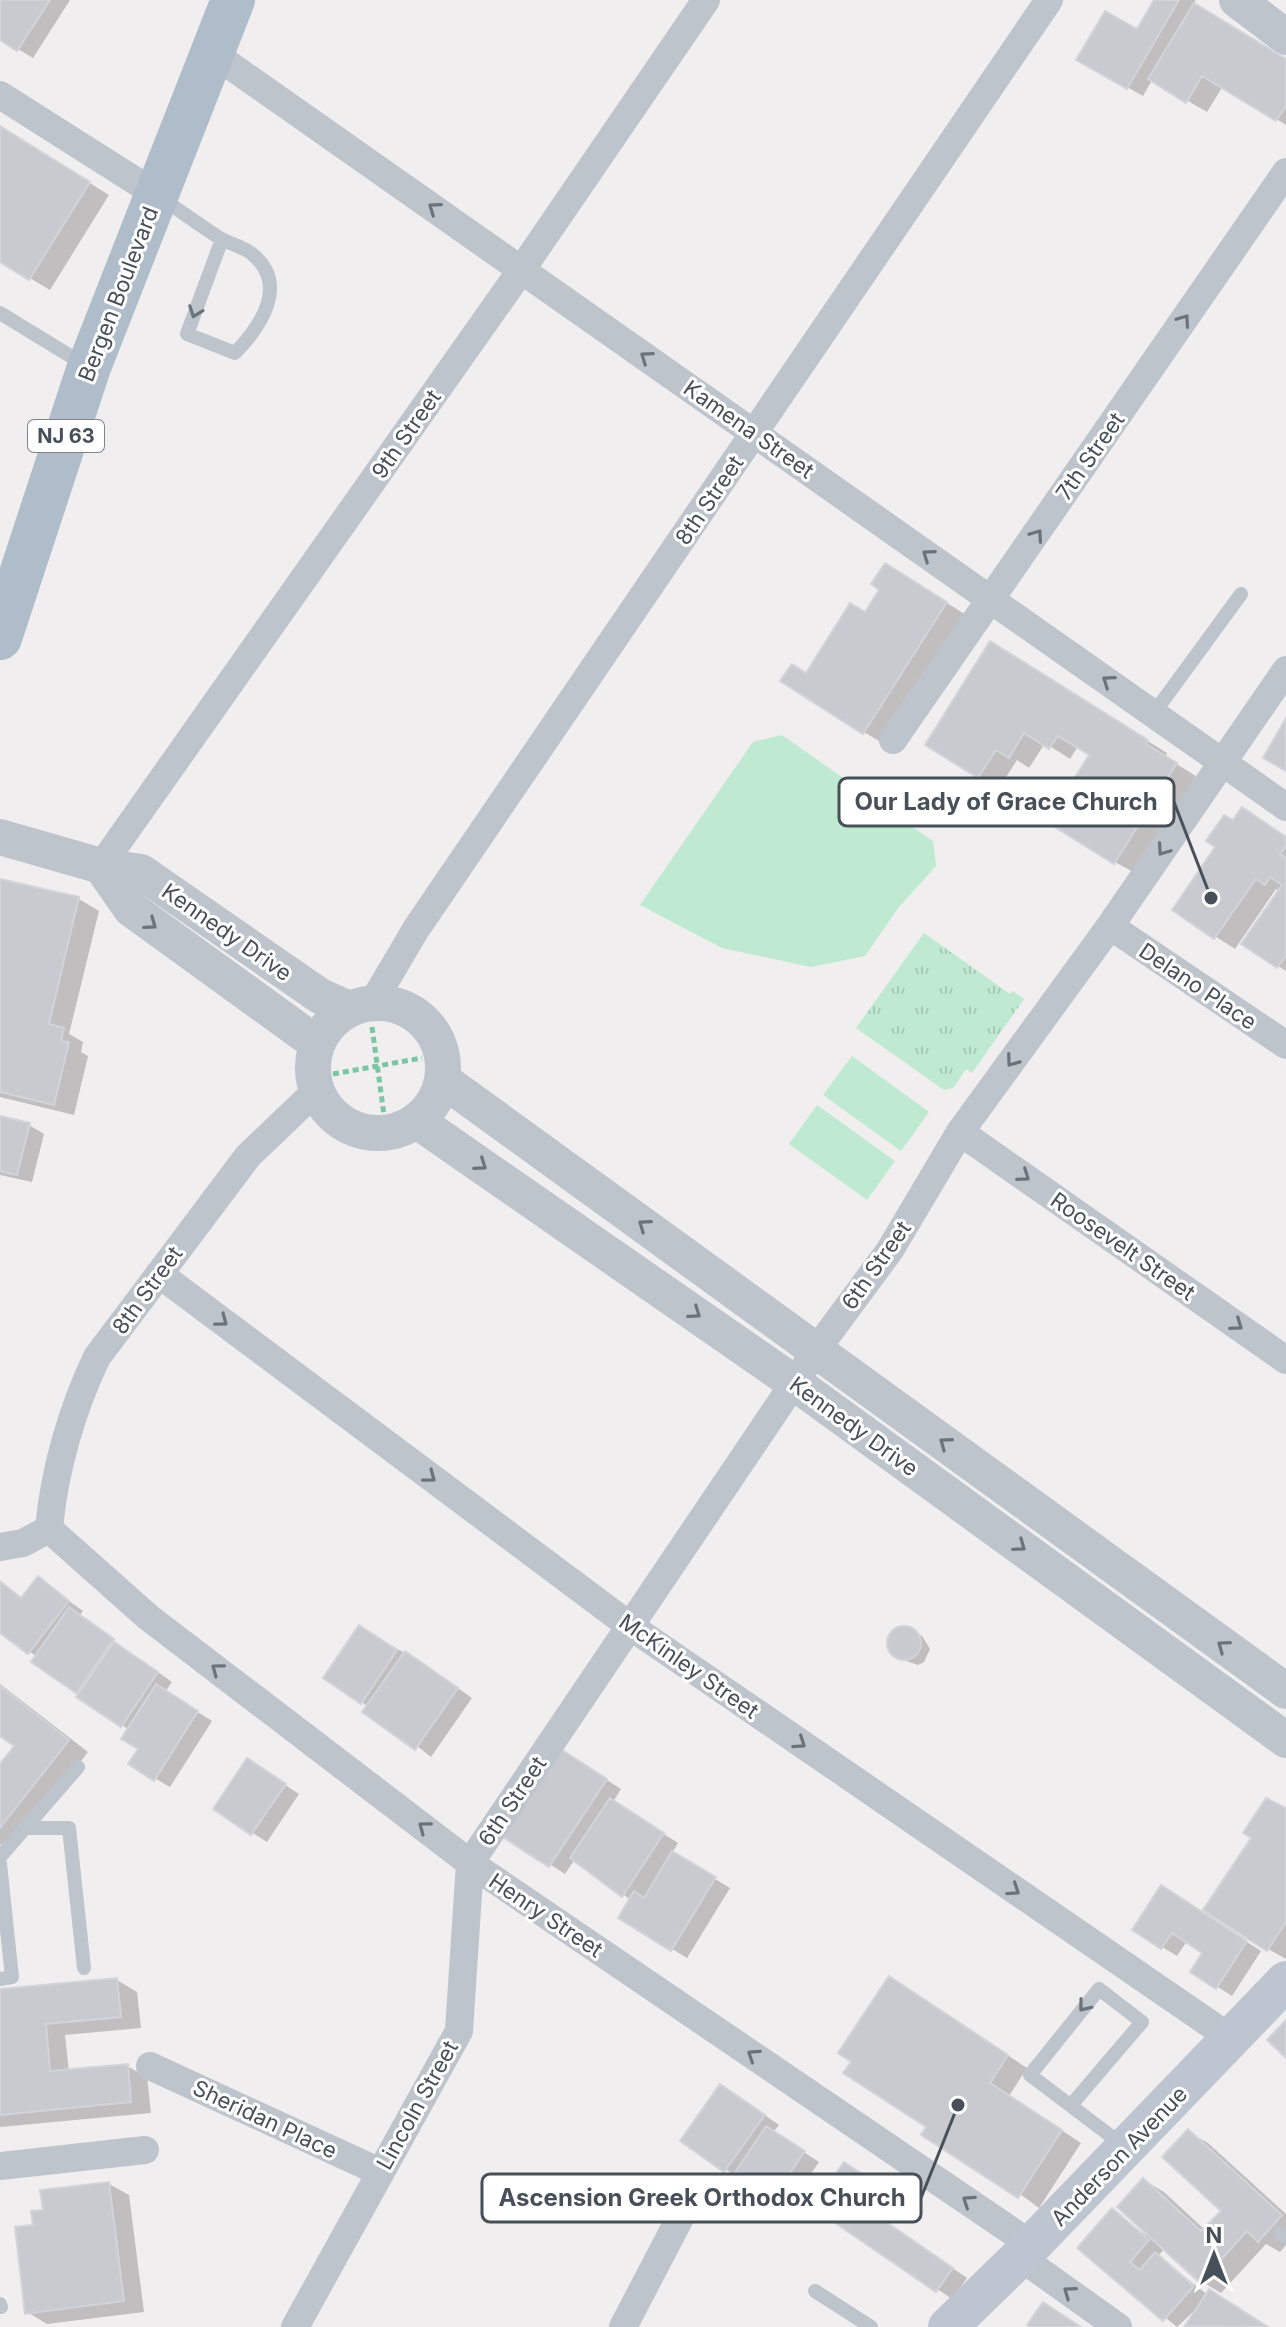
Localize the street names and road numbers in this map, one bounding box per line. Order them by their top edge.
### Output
street label: Bergen Boulevard [73,203,163,385]
street label: Kamena Street [679,375,819,483]
street label: 9th Street [366,385,446,483]
street label: 7th Street [1050,407,1130,505]
road number: NJ 63 [28,420,104,452]
street label: 8th Street [670,450,748,550]
street label: Kennedy Drive [157,878,297,986]
street label: Delano Place [1134,937,1262,1035]
street label: Roosevelt Street [1046,1187,1200,1305]
street label: 6th Street [836,1216,916,1314]
street label: 8th Street [106,1241,188,1339]
street label: Kennedy Drive [785,1371,923,1481]
street label: McKinley Street [614,1608,764,1724]
street label: 6th Street [473,1751,551,1851]
street label: Henry Street [484,1867,608,1963]
street label: Lincoln Street [371,2036,463,2174]
street label: Sheridan Place [189,2074,341,2164]
street label: Anderson Avenue [1046,2081,1192,2231]

